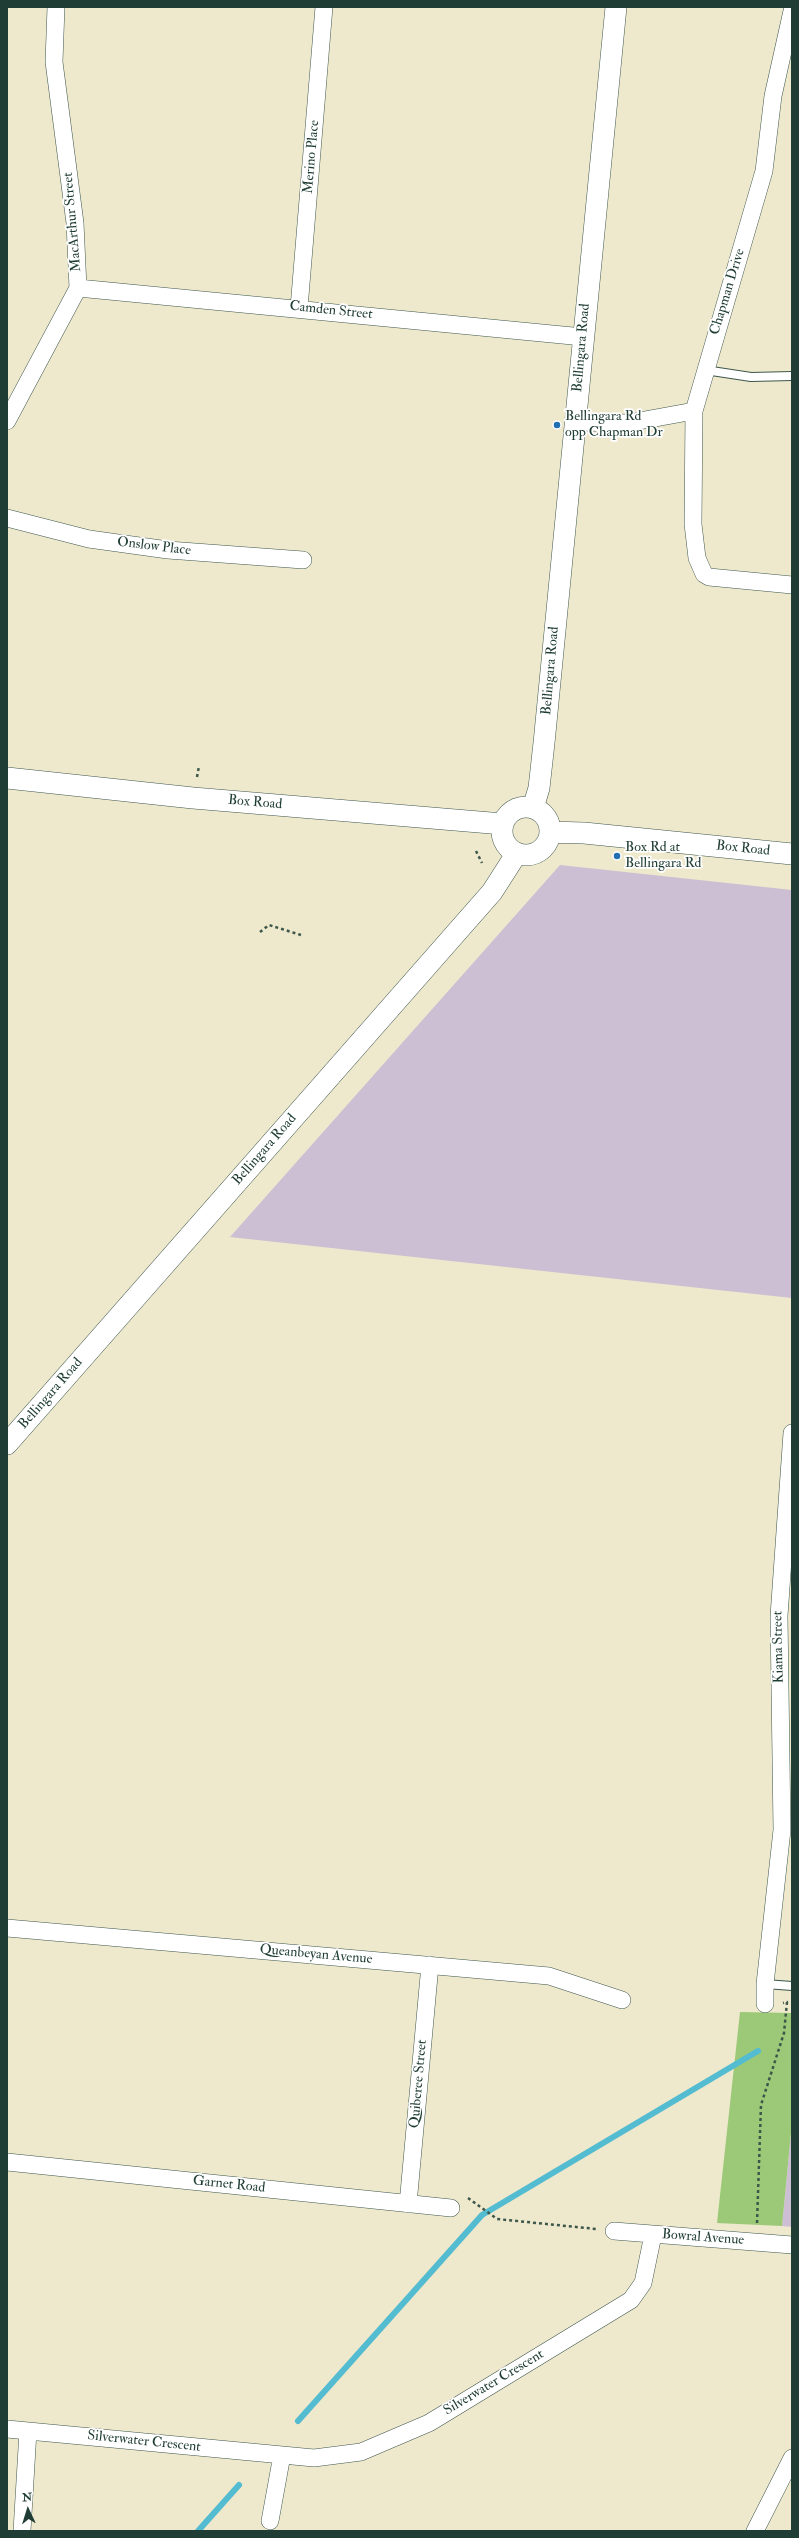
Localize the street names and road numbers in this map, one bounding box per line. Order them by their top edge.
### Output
street label: Merino Place [300,119,324,195]
street label: MacArthur Street [60,172,86,272]
street label: Chapman Drive [707,247,749,337]
street label: Camden Street [289,298,373,324]
street label: Bellingara Road [570,303,594,393]
street label: Onslow Place [116,534,192,560]
street label: Bellingara Road [539,626,563,716]
street label: Box Road [227,792,283,814]
street label: Box Road [715,838,771,860]
street label: Bellingara Road [229,1111,301,1189]
street label: Bellingara Road [15,1355,87,1433]
street label: Kiama Street [770,1611,788,1683]
street label: Queanbeyan Avenue [259,1942,373,1968]
street label: Quiberee Street [407,2039,431,2129]
street label: Garnet Road [192,2173,266,2197]
street label: Bowral Avenue [661,2227,745,2249]
street label: Silverwater Crescent [441,2346,547,2420]
street label: Silverwater Crescent [86,2428,202,2456]

